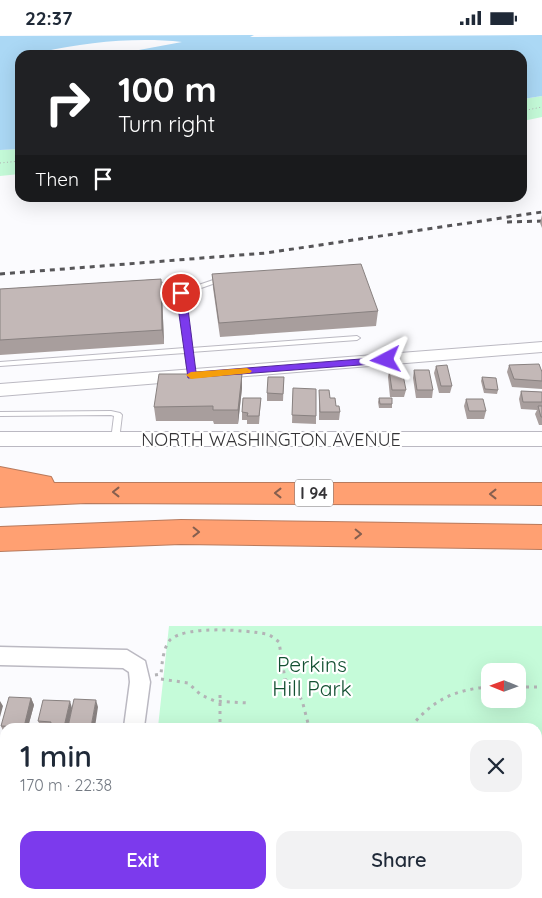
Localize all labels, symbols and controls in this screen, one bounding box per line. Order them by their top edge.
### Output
text: 22:37 [25,6,72,30]
text: 100 m [118,67,217,111]
icon: right [35,70,100,135]
text: Turn right [118,110,215,138]
icon: arrive [89,165,117,193]
text: Then [35,167,79,191]
pin [160,272,202,314]
icon: arrive [167,279,195,307]
position arrow [359,333,411,385]
street label: NORTH WASHINGTON AVENUE [141,428,401,451]
road number: I 94 [295,479,333,507]
one-way arrow [112,487,120,497]
one-way arrow [274,488,282,498]
one-way arrow [489,489,497,499]
one-way arrow [192,527,200,538]
one-way arrow [355,529,363,539]
park label: Perkins Hill Park [272,651,352,701]
north arrow [481,663,526,707]
map controls [481,663,526,708]
text: 1 min [20,737,92,775]
button: close [470,740,522,792]
text: 170 m · 22:38 [20,775,112,795]
button: Exit [20,831,266,889]
button: Share [276,831,522,889]

